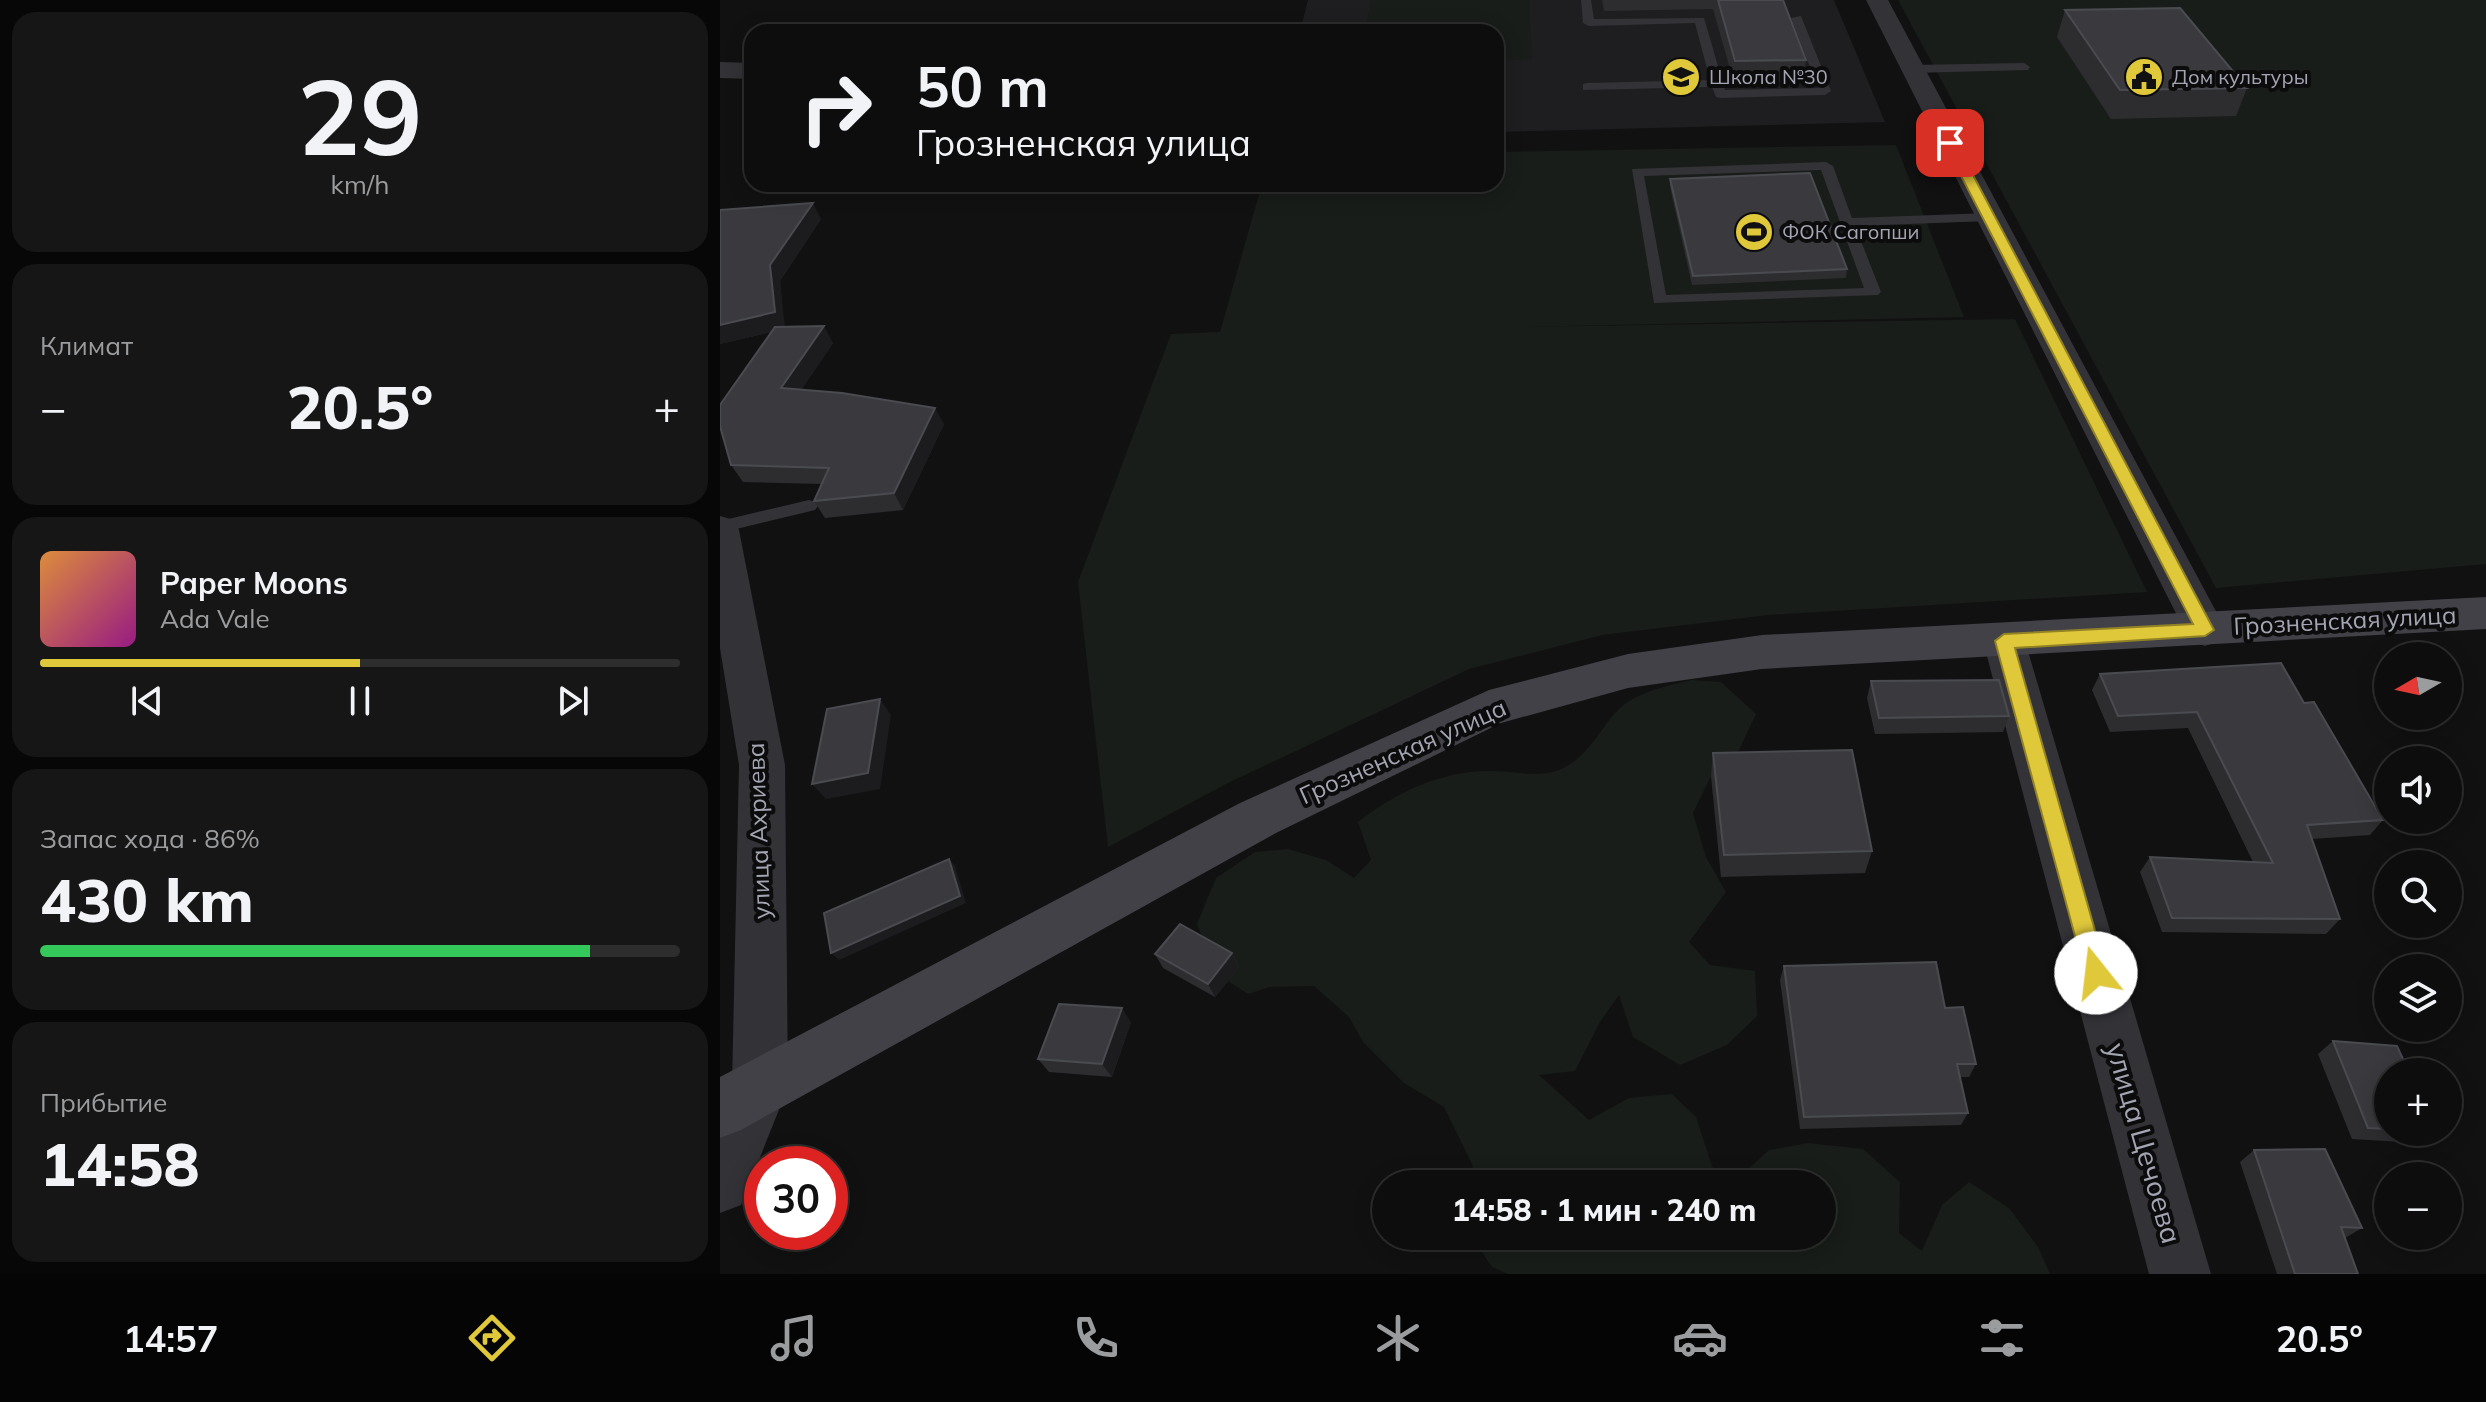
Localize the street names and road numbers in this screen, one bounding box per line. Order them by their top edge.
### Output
street label: Грозненская улица [2233,599,2457,641]
street label: Грозненская улица [1295,692,1511,810]
street label: улица Ахриева [740,742,776,920]
street label: улица Цечоева [2099,1038,2190,1247]

